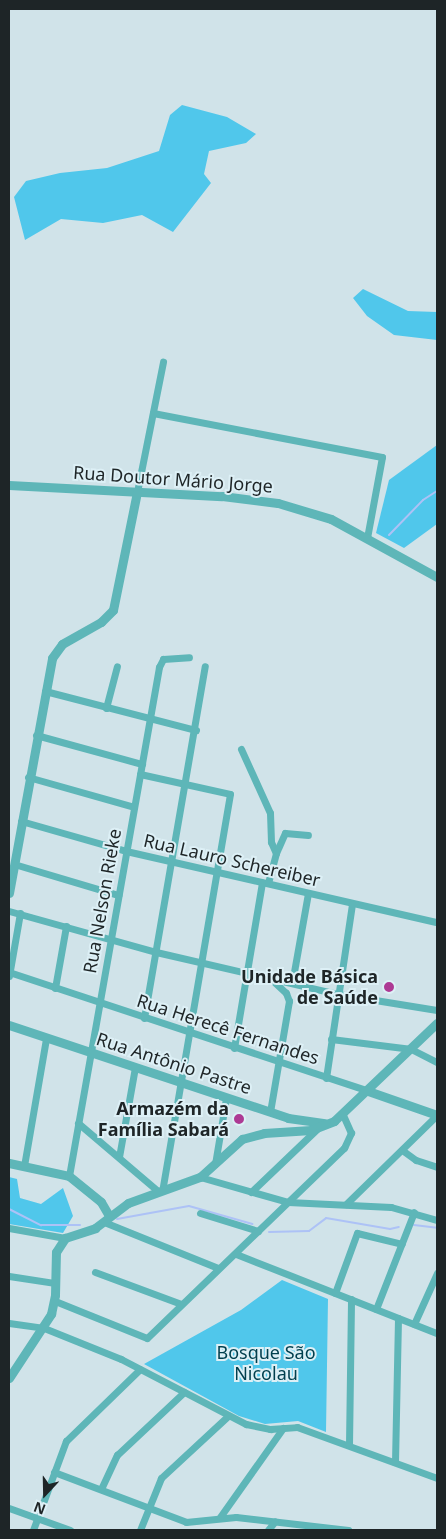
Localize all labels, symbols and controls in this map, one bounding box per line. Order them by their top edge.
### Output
street label: Rua Doutor Mário Jorge [72,461,274,497]
street label: Rua Nelson Rieke [79,827,125,975]
street label: Rua Lauro Schereiber [142,829,322,891]
place label: Unidade Básica de Saúde [241,966,378,1009]
marker: Unidade Básica de Saúde [382,980,396,994]
street label: Rua Herecê Fernandes [134,989,322,1069]
street label: Rua Antônio Pastre [94,1028,254,1098]
place label: Armazém da Família Sabará [98,1098,229,1140]
marker: Armazém da Família Sabará [233,1113,245,1125]
park label: Bosque São Nicolau [216,1342,316,1385]
north arrow [20,1469,70,1519]
text: N [31,1498,48,1519]

